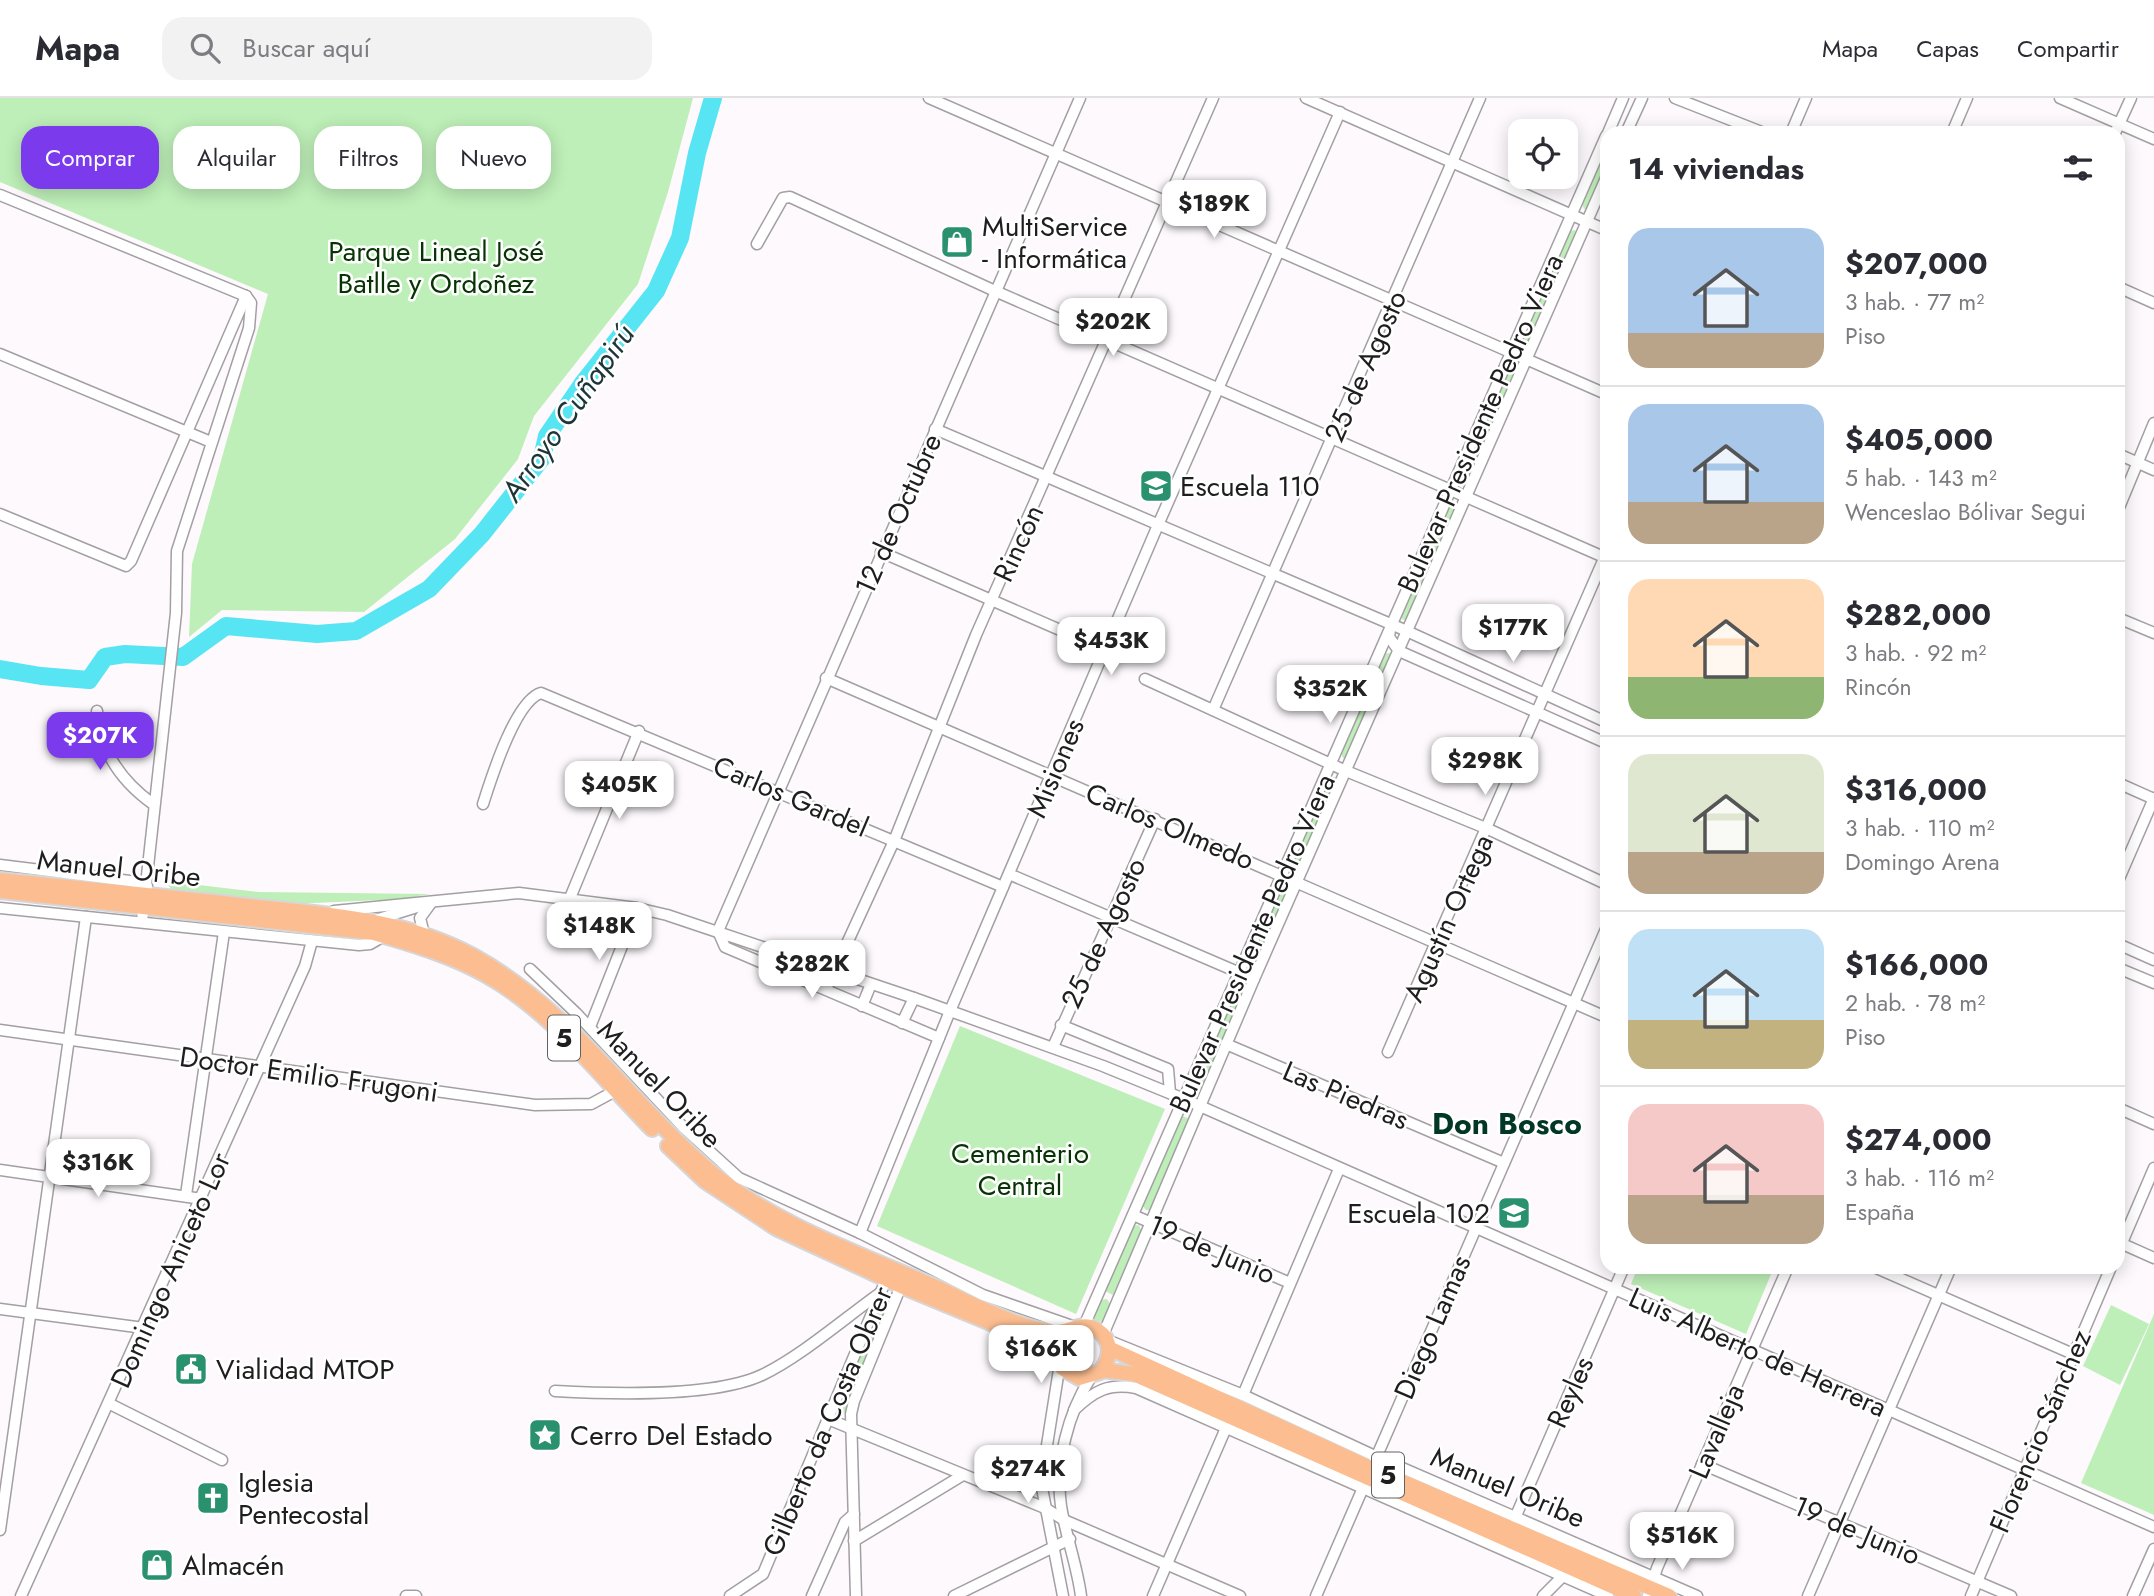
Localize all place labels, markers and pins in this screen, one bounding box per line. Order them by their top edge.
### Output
pin: $189K [1165,180,1263,240]
place label: MultiService - Informática [982,206,1127,279]
shop icon: MultiService - Informática [938,223,976,261]
pin: $202K [1064,299,1162,358]
place label: Escuela 110 [1180,466,1320,507]
school or university icon: Escuela 110 [1137,467,1175,505]
pin: $177K [1464,604,1562,664]
pin: $453K [1062,618,1160,677]
pin: $352K [1281,666,1379,725]
pin: $207K [51,712,149,772]
pin: $298K [1436,738,1534,797]
pin: $405K [570,762,668,821]
pin: $148K [550,902,648,962]
pin: $282K [763,940,861,1000]
pin: $316K [49,1140,147,1199]
place label: Escuela 102 [1347,1193,1490,1234]
school or university icon: Escuela 102 [1495,1194,1533,1232]
pin: $166K [992,1326,1090,1385]
place label: Vialidad MTOP [216,1349,395,1390]
public building icon: Vialidad MTOP [172,1350,210,1388]
place label: Cerro Del Estado [570,1415,773,1456]
place icon: Cerro Del Estado [526,1416,564,1454]
pin: $274K [979,1446,1077,1505]
place label: Iglesia Pentecostal [238,1462,369,1535]
church icon: Iglesia Pentecostal [194,1479,232,1517]
pin: $516K [1633,1512,1731,1572]
place label: Almacén [182,1545,285,1586]
shop icon: Almacén [138,1546,176,1584]

